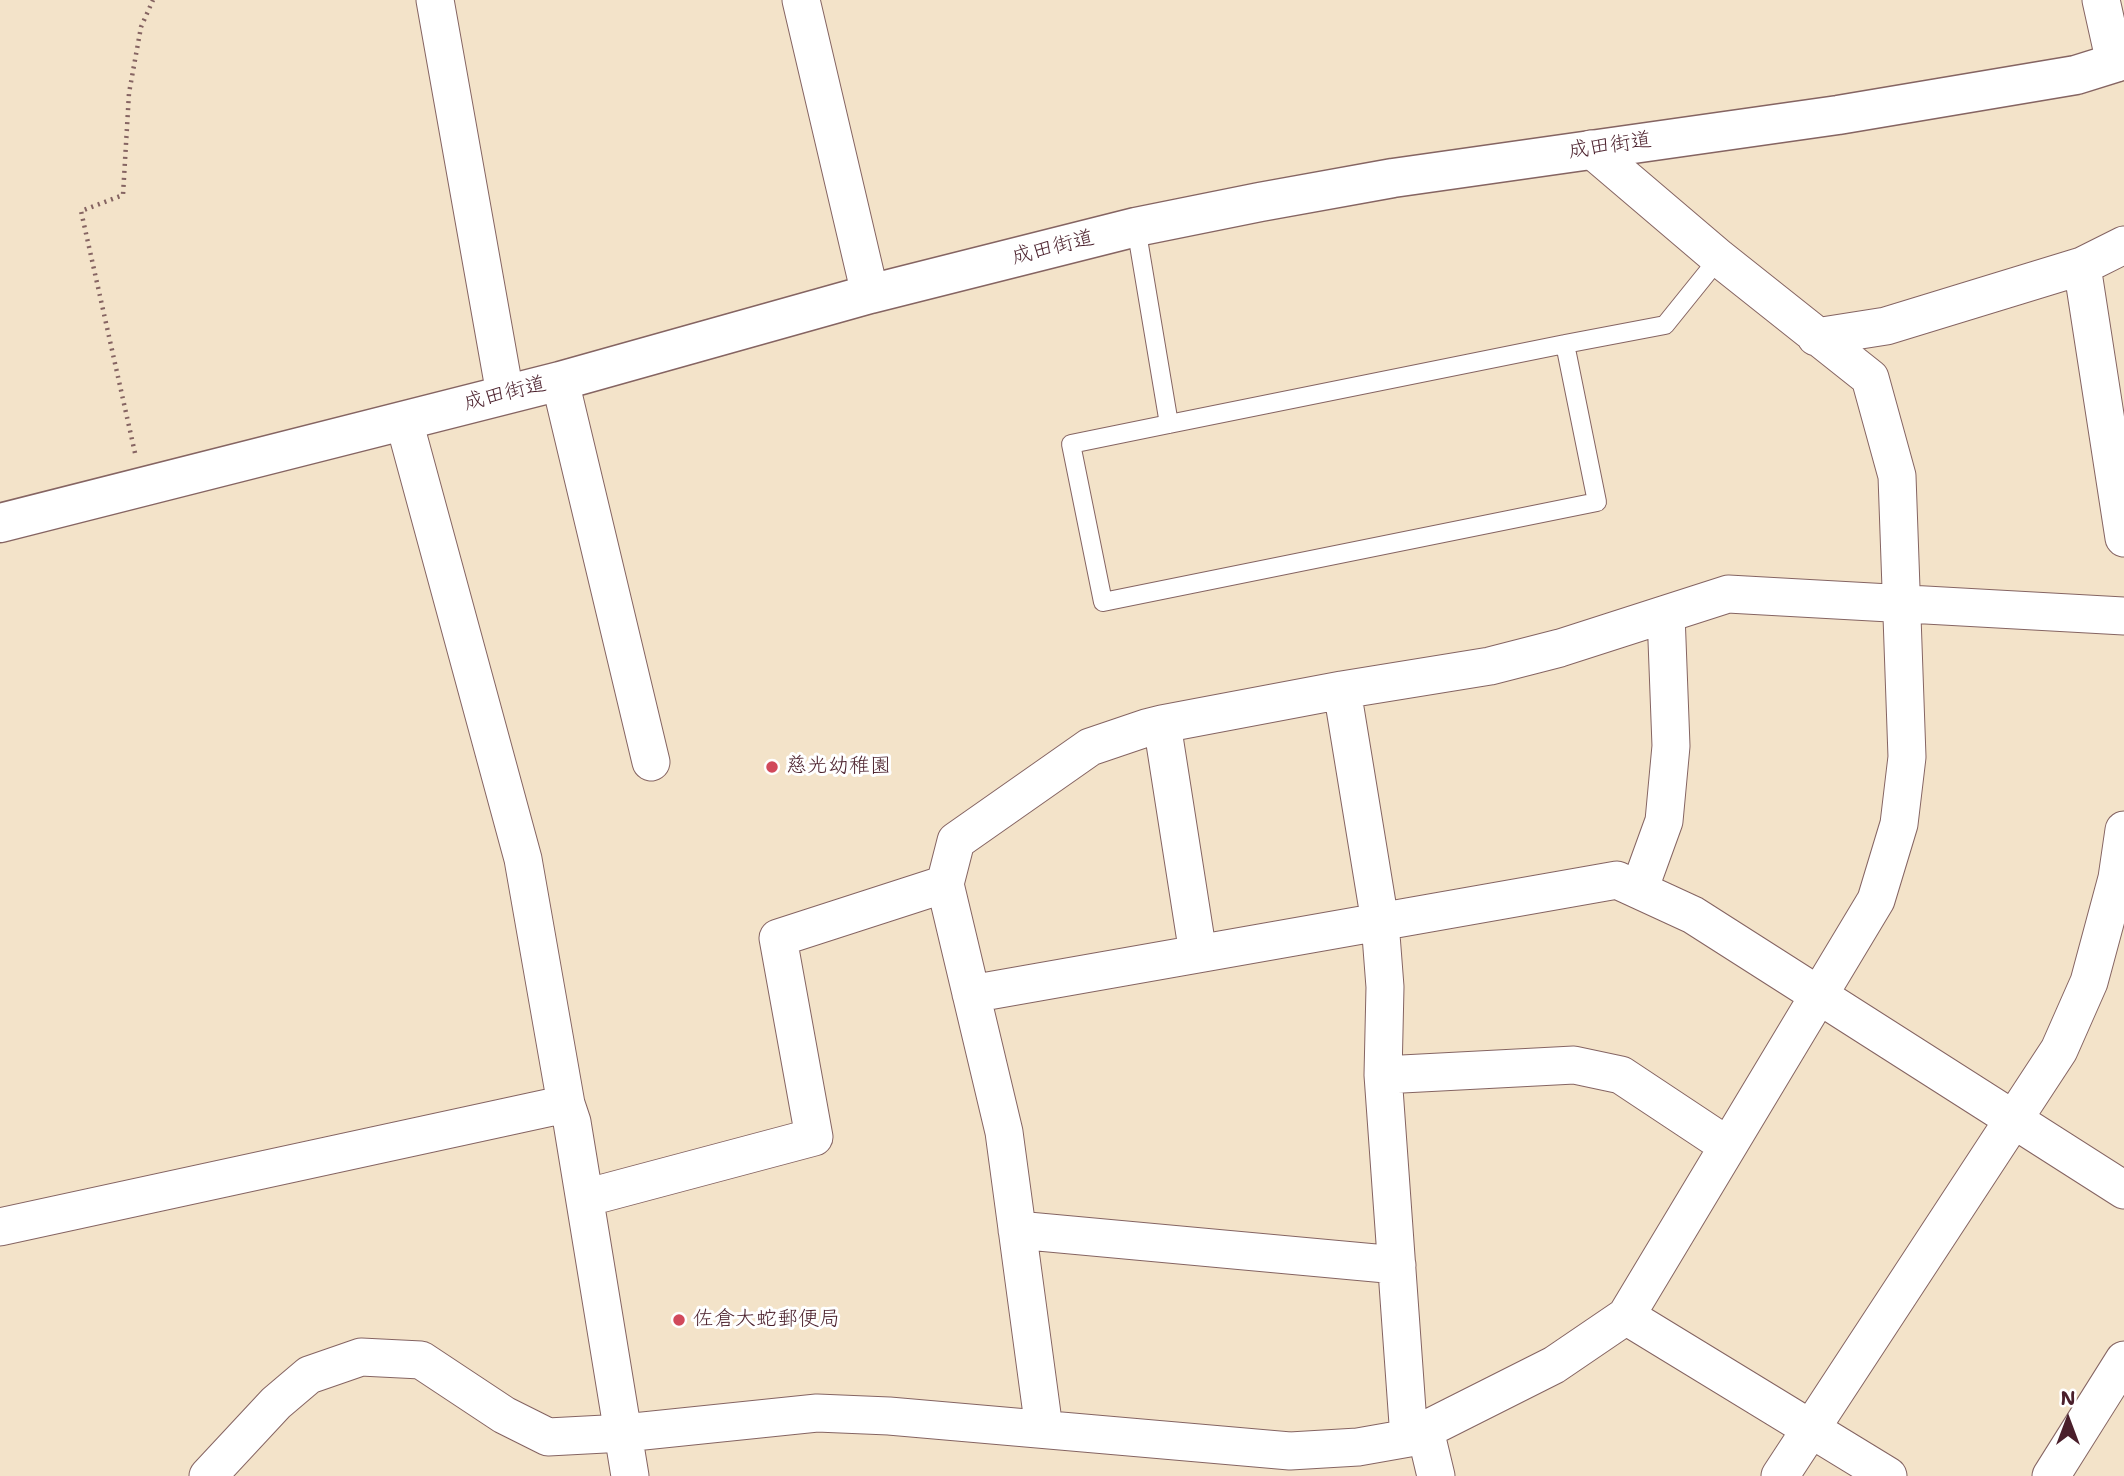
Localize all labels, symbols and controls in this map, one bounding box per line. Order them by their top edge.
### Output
street label: 成田街道 [1567,128,1653,164]
street label: 成田街道 [1009,226,1097,270]
street label: 成田街道 [461,372,549,416]
place label: 慈光幼稚園 [786,754,891,780]
marker: 慈光幼稚園 [764,759,780,775]
place label: 佐倉大蛇郵便局 [693,1307,840,1333]
marker: 佐倉大蛇郵便局 [671,1312,687,1328]
north arrow [2033,1385,2103,1455]
text: N [2060,1386,2076,1411]

